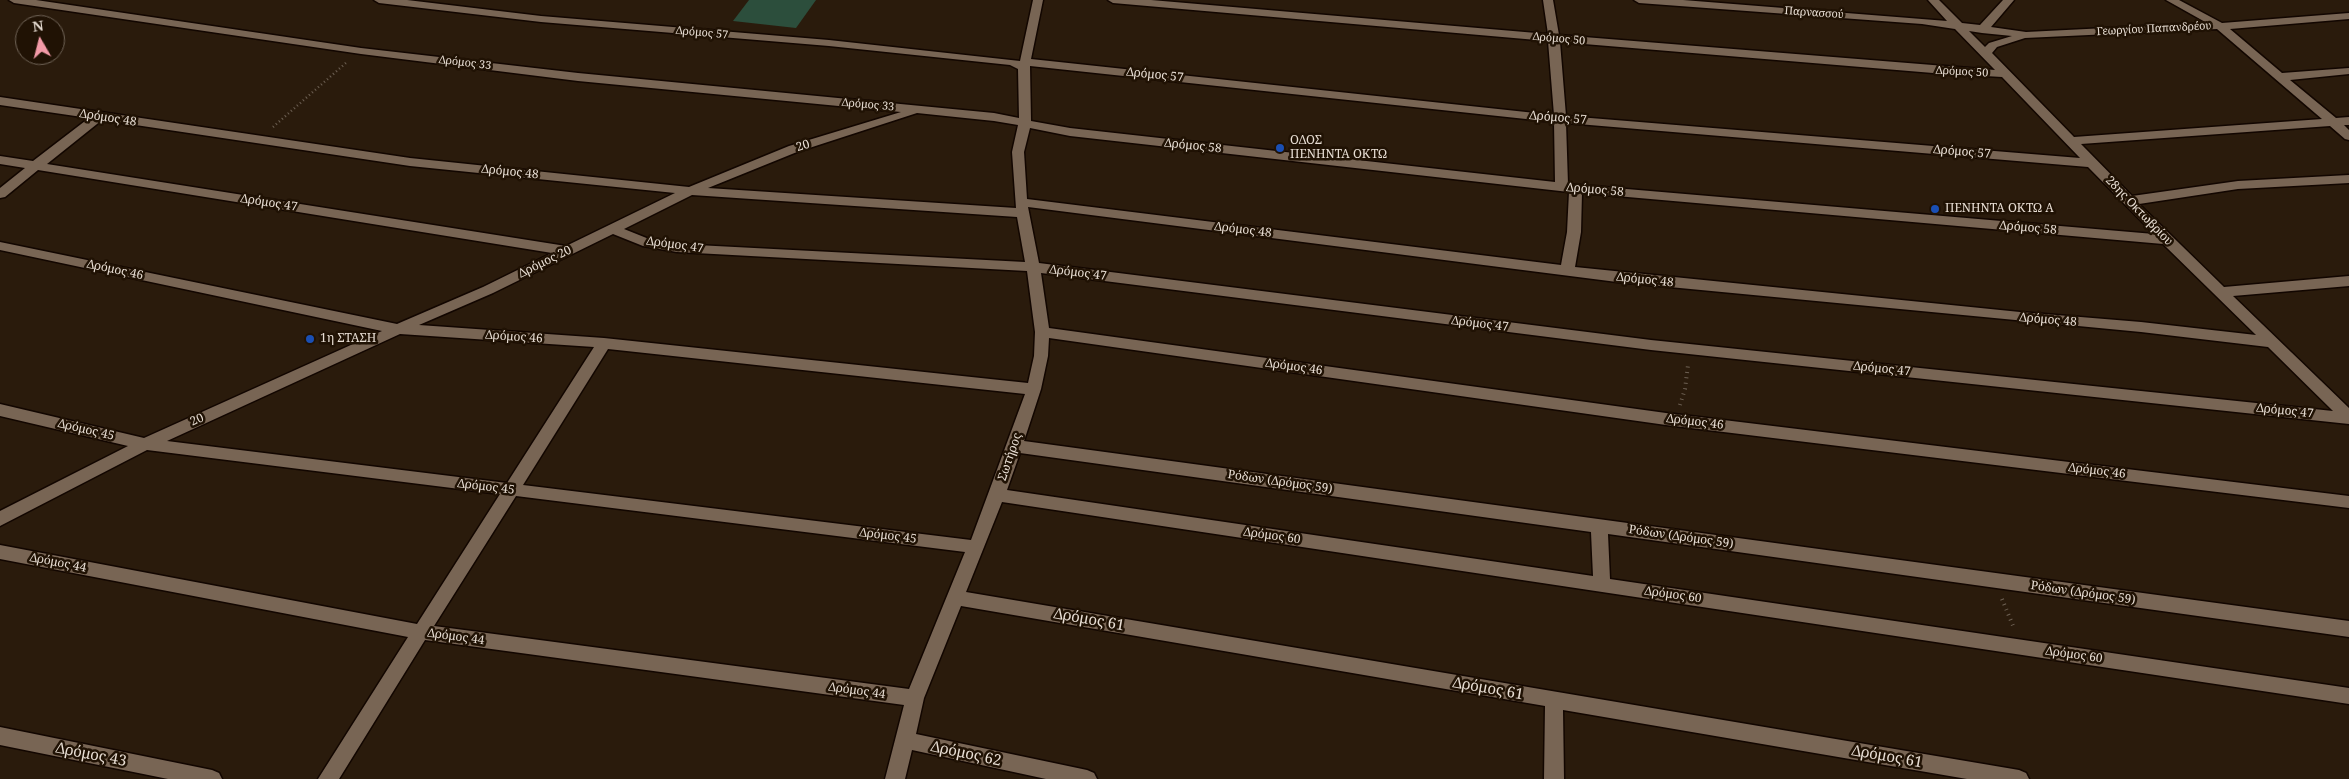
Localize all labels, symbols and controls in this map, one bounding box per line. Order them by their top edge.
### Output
street label: Παρνασσού [1784,4,1844,22]
north arrow [15,15,65,65]
text: N [31,15,45,36]
street label: Γεωργίου Παπανδρέου [2096,19,2212,39]
street label: Δρόμος 57 [675,24,729,42]
street label: Δρόμος 50 [1532,30,1586,48]
street label: Δρόμος 33 [438,53,492,73]
street label: Δρόμος 50 [1935,64,1989,80]
street label: Δρόμος 57 [1126,65,1184,85]
street label: Δρόμος 33 [841,96,895,114]
street label: Δρόμος 48 [79,106,137,130]
street label: Δρόμος 57 [1529,108,1587,128]
place label: ΟΔΟΣ ΠΕΝΗΝΤΑ ΟΚΤΩ [1290,134,1387,162]
street label: Δρόμος 58 [1164,136,1222,156]
street label: 20 [794,137,812,155]
marker: ΟΔΟΣ ΠΕΝΗΝΤΑ ΟΚΤΩ [1274,142,1286,154]
street label: Δρόμος 57 [1933,142,1991,162]
street label: Δρόμος 48 [481,162,539,182]
street label: 28ης Οκτωβρίου [2102,173,2176,249]
street label: Δρόμος 58 [1566,180,1624,200]
street label: Δρόμος 47 [240,191,298,215]
place label: ΠΕΝΗΝΤΑ ΟΚΤΩ Α [1945,202,2054,216]
marker: ΠΕΝΗΝΤΑ ΟΚΤΩ Α [1929,203,1941,215]
street label: Δρόμος 58 [1999,218,2057,238]
street label: Δρόμος 48 [1214,219,1272,241]
street label: Δρόμος 47 [646,234,704,256]
street label: Δρόμος 20 [516,243,574,281]
street label: Δρόμος 46 [85,257,145,283]
street label: Δρόμος 47 [1049,262,1107,284]
street label: Δρόμος 48 [1616,270,1674,290]
street label: Δρόμος 48 [2019,310,2077,330]
street label: Δρόμος 47 [1451,313,1509,335]
street label: Δρόμος 46 [485,328,543,346]
place label: 1η ΣΤΑΣΗ [320,332,376,346]
marker: 1η ΣΤΑΣΗ [304,333,316,345]
street label: Δρόμος 46 [1265,356,1323,378]
street label: Δρόμος 47 [1853,359,1911,379]
street label: Δρόμος 47 [2256,401,2314,421]
street label: 20 [188,411,206,429]
street label: Δρόμος 46 [1666,411,1724,433]
street label: Δρόμος 45 [56,417,116,443]
street label: Σωτήρος [995,431,1025,483]
street label: Δρόμος 46 [2068,460,2126,482]
street label: Ρόδων (Δρόμος 59) [1227,468,1333,496]
street label: Δρόμος 45 [457,476,515,498]
street label: Ρόδων (Δρόμος 59) [1628,523,1734,551]
street label: Δρόμος 45 [859,525,917,547]
street label: Δρόμος 60 [1243,525,1301,547]
street label: Δρόμος 44 [28,550,88,576]
street label: Ρόδων (Δρόμος 59) [2030,579,2136,607]
street label: Δρόμος 60 [1644,584,1702,606]
street label: Δρόμος 61 [1052,605,1126,635]
street label: Δρόμος 44 [427,626,485,648]
street label: Δρόμος 60 [2045,644,2103,666]
street label: Δρόμος 61 [1451,674,1525,704]
street label: Δρόμος 44 [828,680,886,702]
street label: Δρόμος 62 [929,738,1003,770]
street label: Δρόμος 43 [54,739,128,771]
street label: Δρόμος 61 [1850,742,1924,772]

